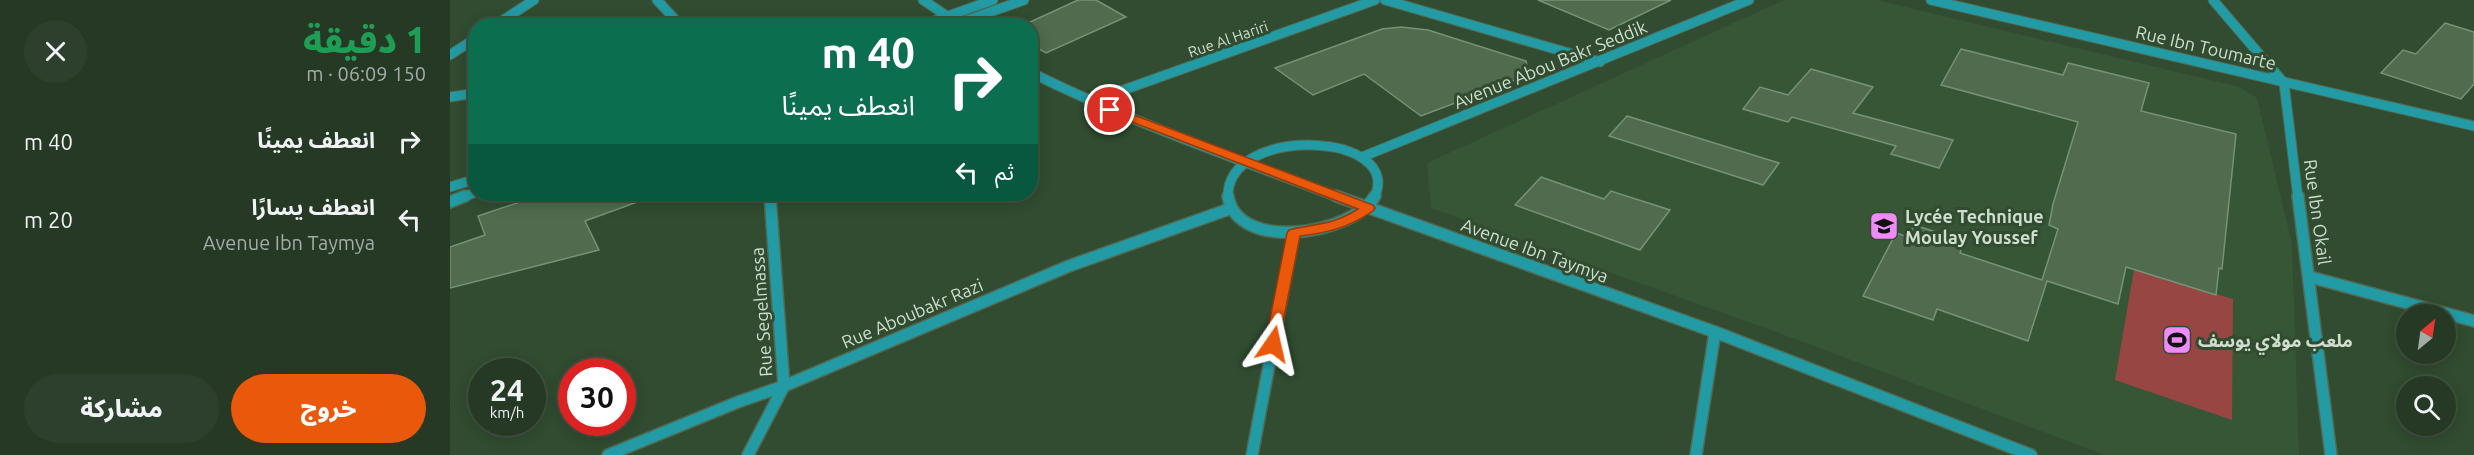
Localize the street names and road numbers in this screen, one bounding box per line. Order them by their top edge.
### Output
street label: Avenue Abou Bakr Seddik [1451,16,1649,112]
street label: Rue Al Hariri [1186,17,1270,61]
street label: Rue Ibn Toumarte [2134,21,2278,73]
street label: Rue Ibn Okail [2301,158,2335,266]
street label: Avenue Ibn Taymya [1459,214,1611,286]
street label: Rue Segelmassa [747,247,775,377]
street label: Rue Aboubakr Razi [838,274,986,352]

